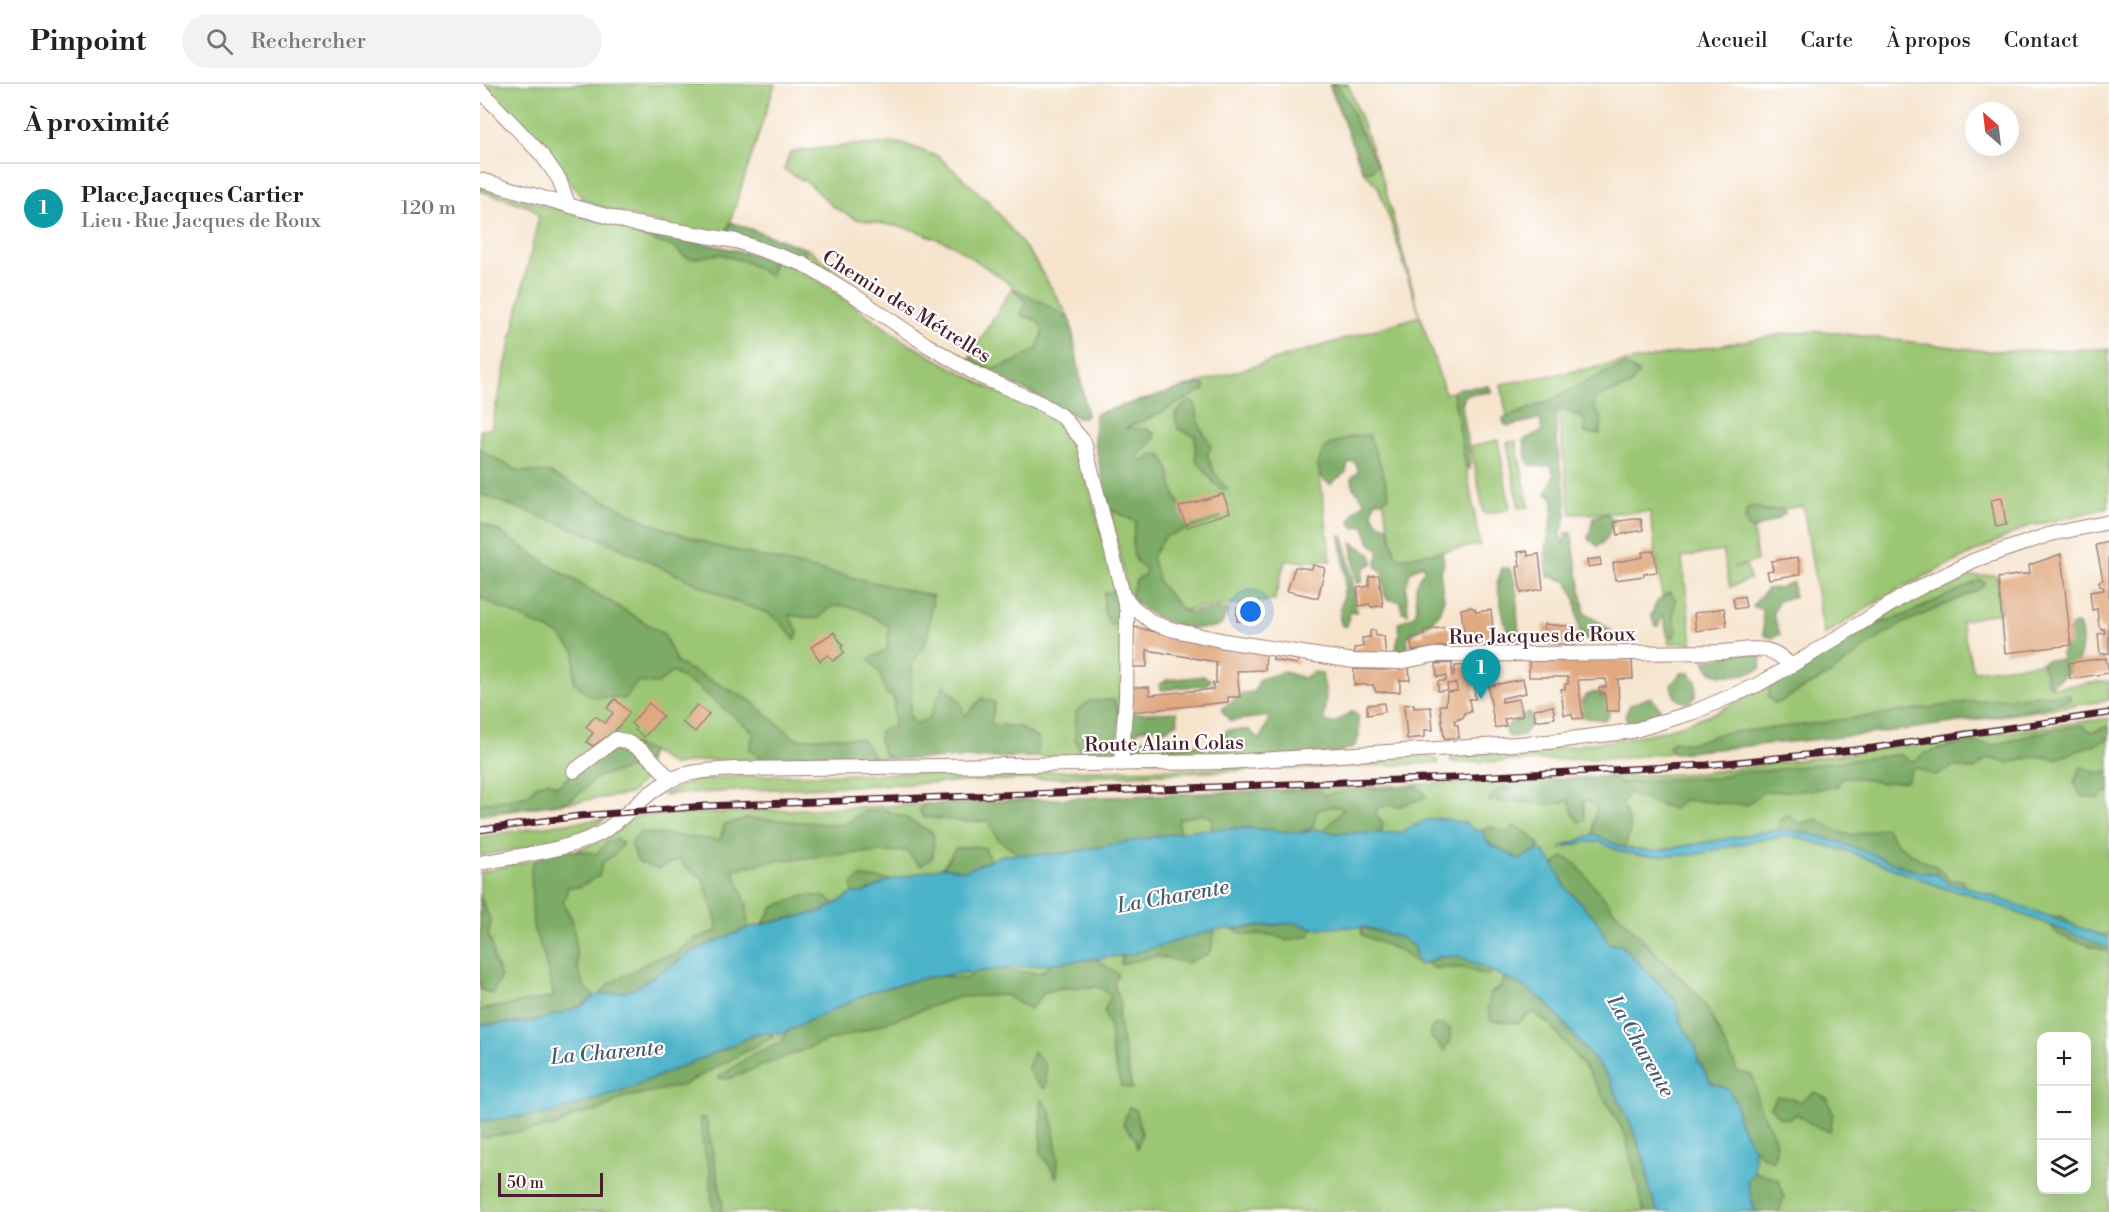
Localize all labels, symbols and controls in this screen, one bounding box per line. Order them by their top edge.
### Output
search box [182,14,602,68]
text: Pinpoint [30,24,146,59]
icon: search [203,25,236,58]
text: Rechercher [251,28,366,55]
text: Accueil [1697,28,1768,54]
text: Carte [1801,28,1853,54]
text: À propos [1886,28,1971,54]
text: Contact [2004,28,2079,54]
north arrow [1965,102,2019,156]
text: À proximité [24,107,169,139]
text: Place Jacques Cartier [81,182,304,209]
text: 1 [39,196,48,221]
text: 120 m [401,196,456,221]
text: Lieu · Rue Jacques de Roux [81,209,321,234]
street label: Chemin des Métrelles [817,245,995,369]
your location [1236,597,1265,626]
street label: Rue Jacques de Roux [1448,622,1637,651]
pin: 1 [1462,650,1500,699]
street label: Route Alain Colas [1084,731,1244,758]
water label: La Charente [1114,874,1231,920]
water label: La Charente [1600,990,1680,1102]
map controls [2037,1032,2091,1194]
button: + [2037,1032,2091,1086]
water label: La Charente [549,1035,665,1071]
button: − [2037,1086,2091,1140]
button: layers [2037,1140,2091,1194]
scale bar [498,1170,603,1198]
text: 50 m [507,1173,544,1193]

